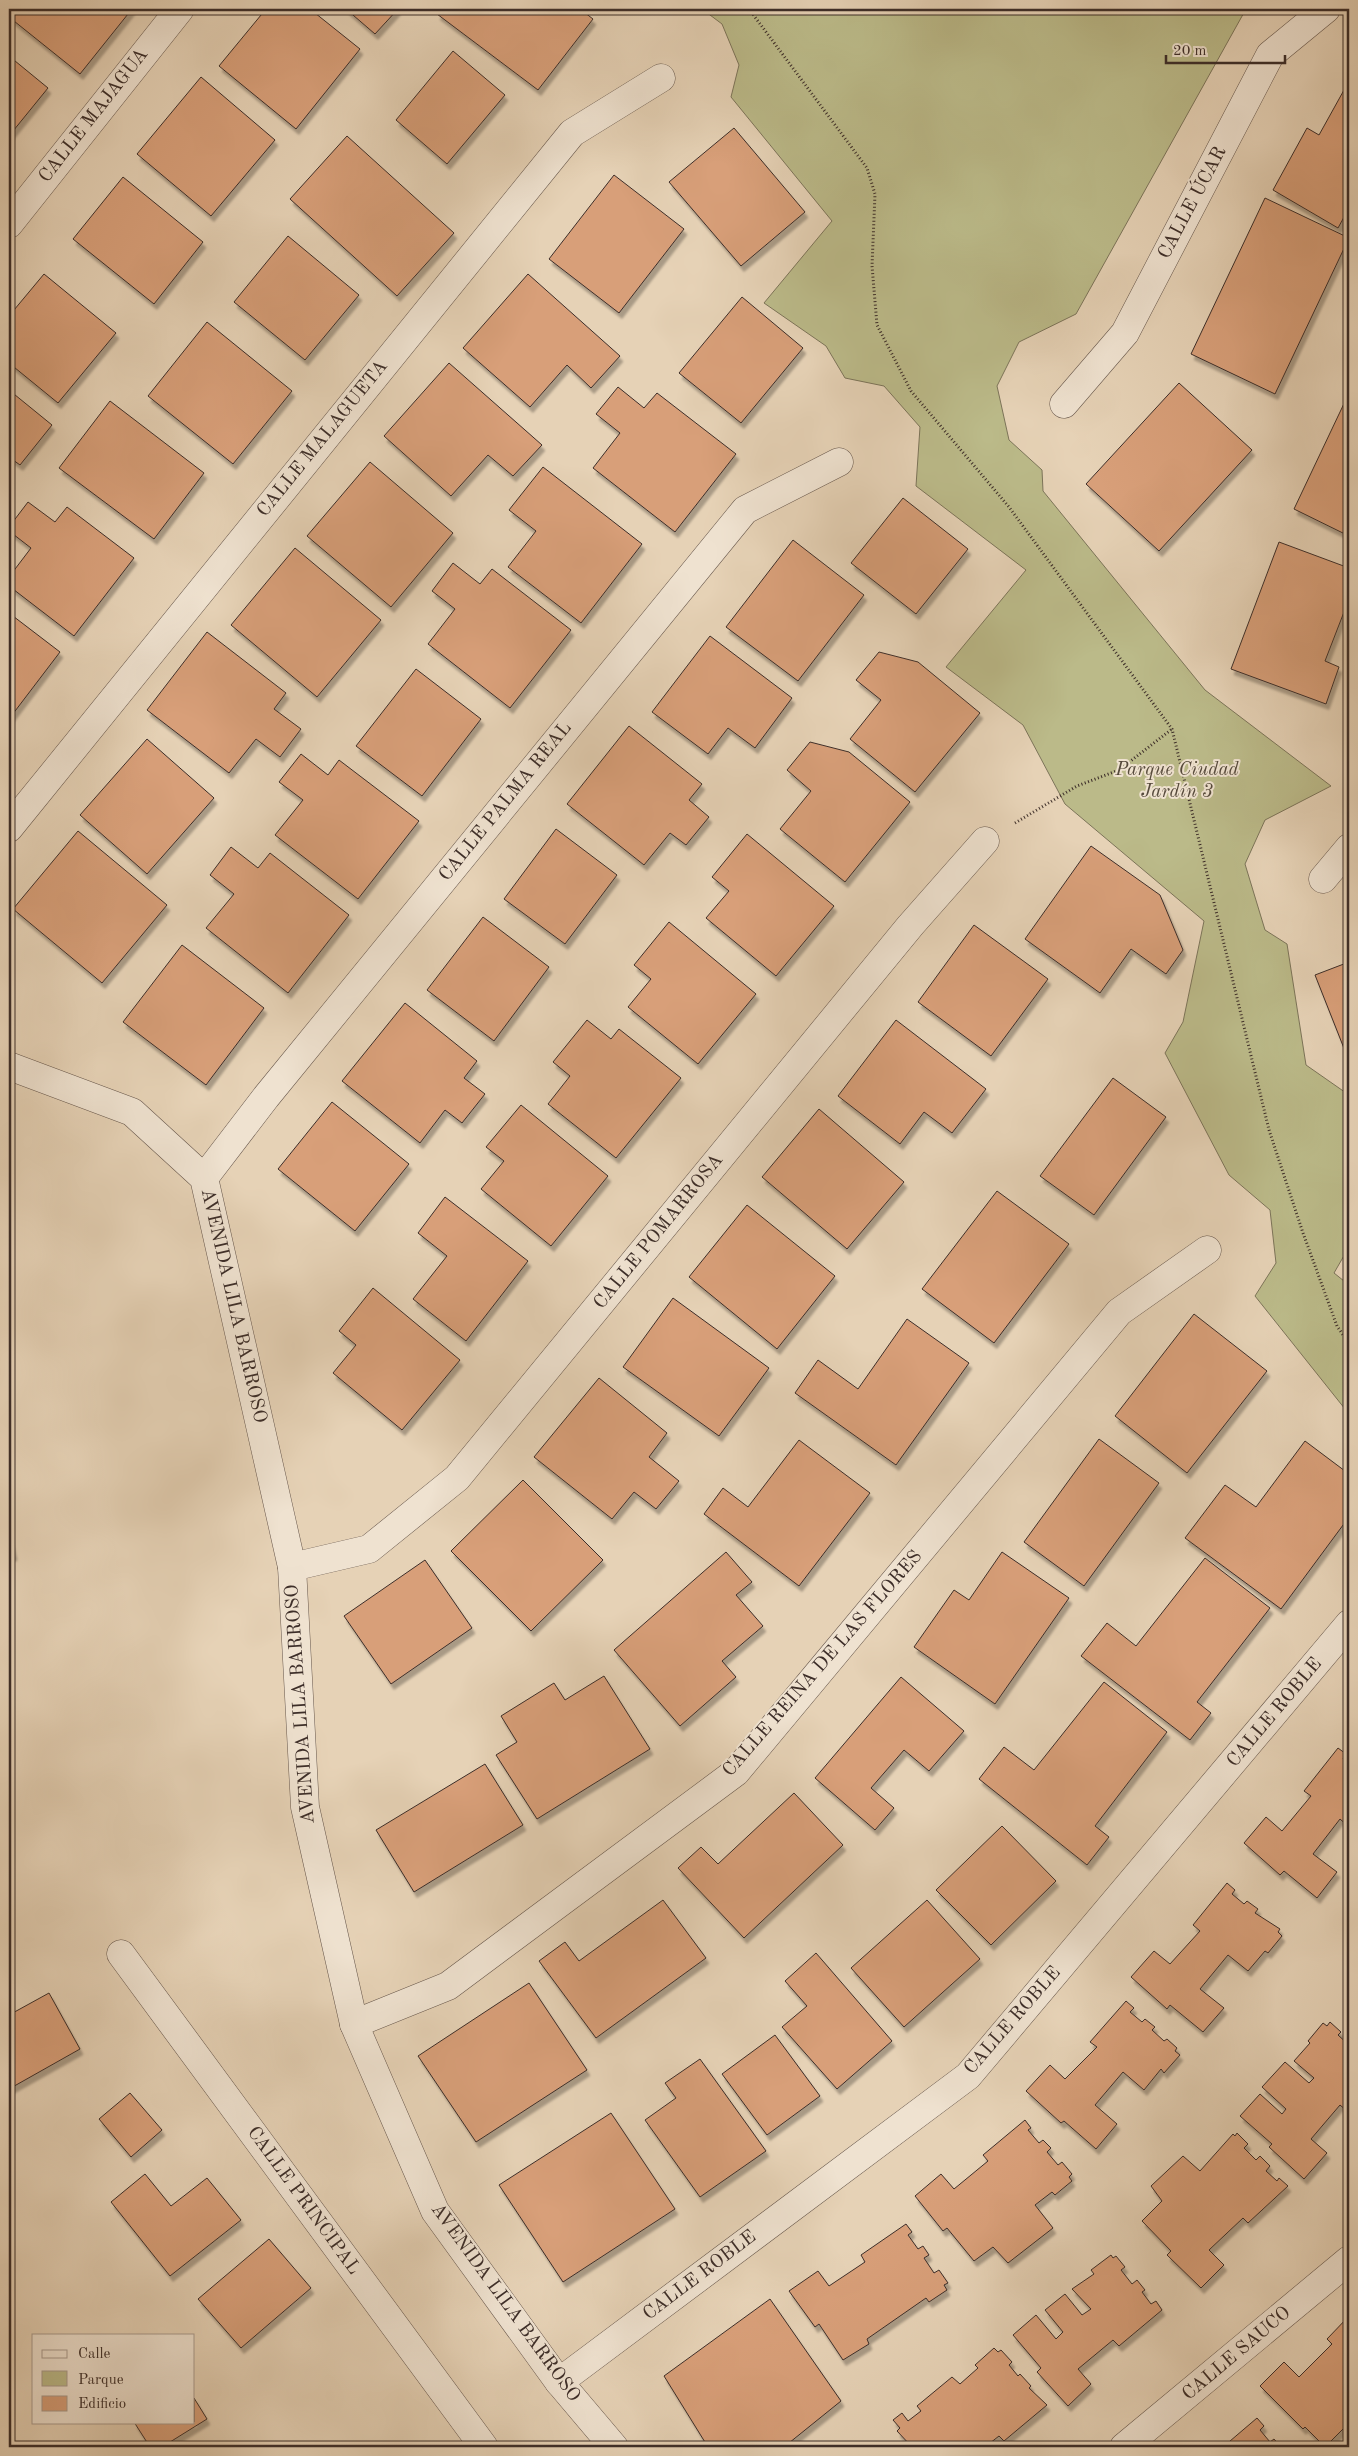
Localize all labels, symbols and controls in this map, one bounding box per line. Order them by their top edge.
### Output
scale bar [1166,32,1284,64]
text: 20 m [1173,44,1207,59]
street label: CALLE MAJAGUA [36,45,152,187]
street label: CALLE ÚCAR [1151,141,1231,262]
street label: CALLE MALAGUETA [254,357,392,521]
street label: CALLE PALMA REAL [436,719,576,885]
park label: Parque Ciudad Jardín 3 [1114,761,1240,802]
street label: CALLE POMARROSA [591,1151,727,1313]
street label: AVENIDA LILA BARROSO [197,1187,269,1425]
street label: CALLE REINA DE LAS FLORES [720,1547,926,1781]
street label: AVENIDA LILA BARROSO [283,1584,319,1824]
street label: CALLE ROBLE [1224,1655,1326,1771]
street label: CALLE ROBLE [961,1963,1065,2079]
street label: CALLE PRINCIPAL [243,2123,363,2279]
street label: AVENIDA LILA BARROSO [427,2200,583,2406]
street label: CALLE ROBLE [640,2227,760,2325]
street label: CALLE SAUCO [1179,2303,1295,2405]
legend [32,2334,195,2424]
text: Calle [78,2347,111,2362]
text: Parque [78,2373,124,2388]
text: Edificio [78,2397,126,2412]

